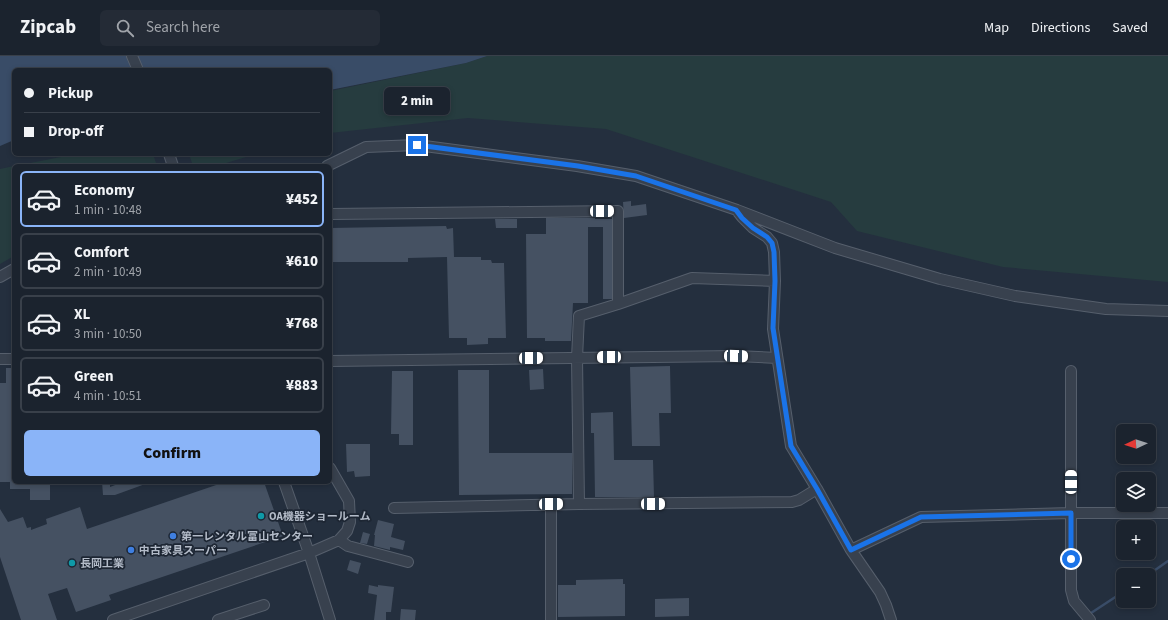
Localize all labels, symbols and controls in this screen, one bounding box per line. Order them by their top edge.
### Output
search box [100,10,380,46]
text: Zipcab [20,14,76,41]
icon: search [114,17,136,39]
text: Search here [146,17,220,38]
text: Map [984,18,1009,38]
text: Directions [1031,18,1090,38]
text: Saved [1112,18,1148,38]
text: Pickup [48,83,93,104]
callout: 2 min [384,87,450,115]
text: 2 min [401,92,433,110]
text: Drop-off [48,121,103,142]
route end [408,136,426,154]
text: Economy [74,180,135,201]
icon: car [26,181,62,217]
text: ¥452 [286,189,318,210]
text: 1 min · 10:48 [74,201,142,219]
car [590,205,614,217]
text: Comfort [74,242,129,263]
icon: car [26,243,62,279]
text: ¥610 [286,251,318,272]
text: 2 min · 10:49 [74,263,142,281]
text: XL [74,304,90,325]
icon: car [26,305,62,341]
text: ¥768 [286,313,318,334]
text: 3 min · 10:50 [74,325,142,343]
car [724,350,748,362]
car [597,351,621,363]
car [519,352,543,364]
text: Green [74,366,114,387]
icon: car [26,367,62,403]
text: ¥883 [286,375,318,396]
text: 4 min · 10:51 [74,387,142,405]
north arrow [1116,424,1156,464]
map controls [1116,424,1156,608]
button: Confirm [24,430,320,476]
car [1065,470,1077,494]
button: layers [1116,472,1156,512]
car [539,498,563,510]
car [641,498,665,510]
place label: OA機器ショールーム [269,509,370,524]
marker: OA機器ショールーム [256,511,266,521]
button: + [1116,520,1156,560]
place label: 第一レンタル富山センター [181,529,313,544]
marker: 第一レンタル富山センター [168,531,178,541]
place label: 中古家具スーパー [139,543,227,558]
marker: 中古家具スーパー [126,545,136,555]
route start [1062,550,1080,568]
place label: 長岡工業 [80,556,124,571]
marker: 長岡工業 [67,558,77,568]
button: − [1116,568,1156,608]

